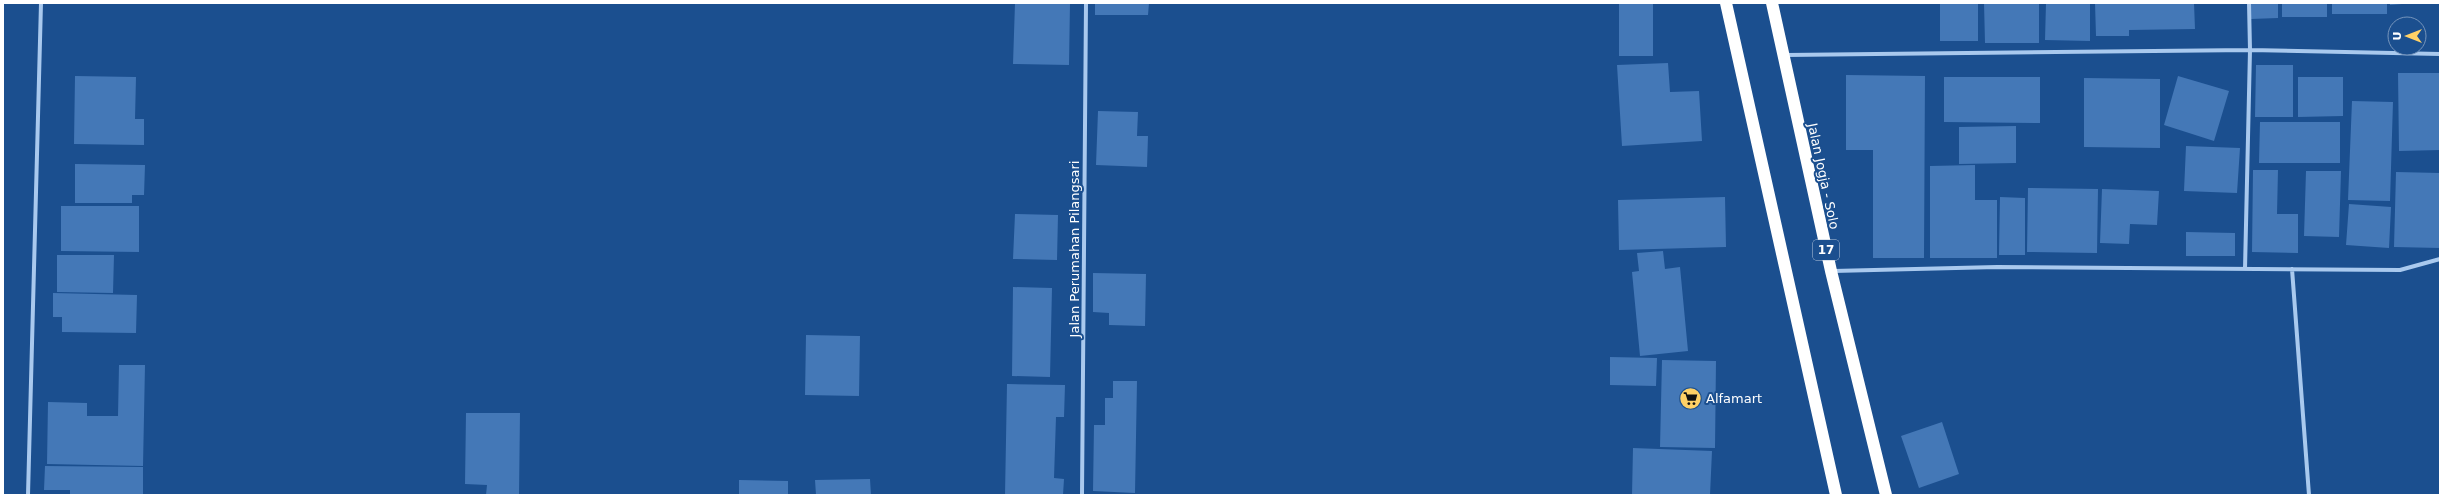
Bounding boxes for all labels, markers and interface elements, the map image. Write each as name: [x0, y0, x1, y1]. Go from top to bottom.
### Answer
north arrow: [2387, 16, 2427, 56]
text: U: [2391, 32, 2404, 40]
street label: Jalan Jogja - Solo: [1805, 121, 1842, 231]
street label: Jalan Perumahan Pilangsari: [1067, 161, 1082, 338]
road number: 17: [1813, 240, 1839, 260]
supermarket icon: Alfamart: [1677, 385, 1703, 411]
place label: Alfamart: [1706, 391, 1762, 406]

